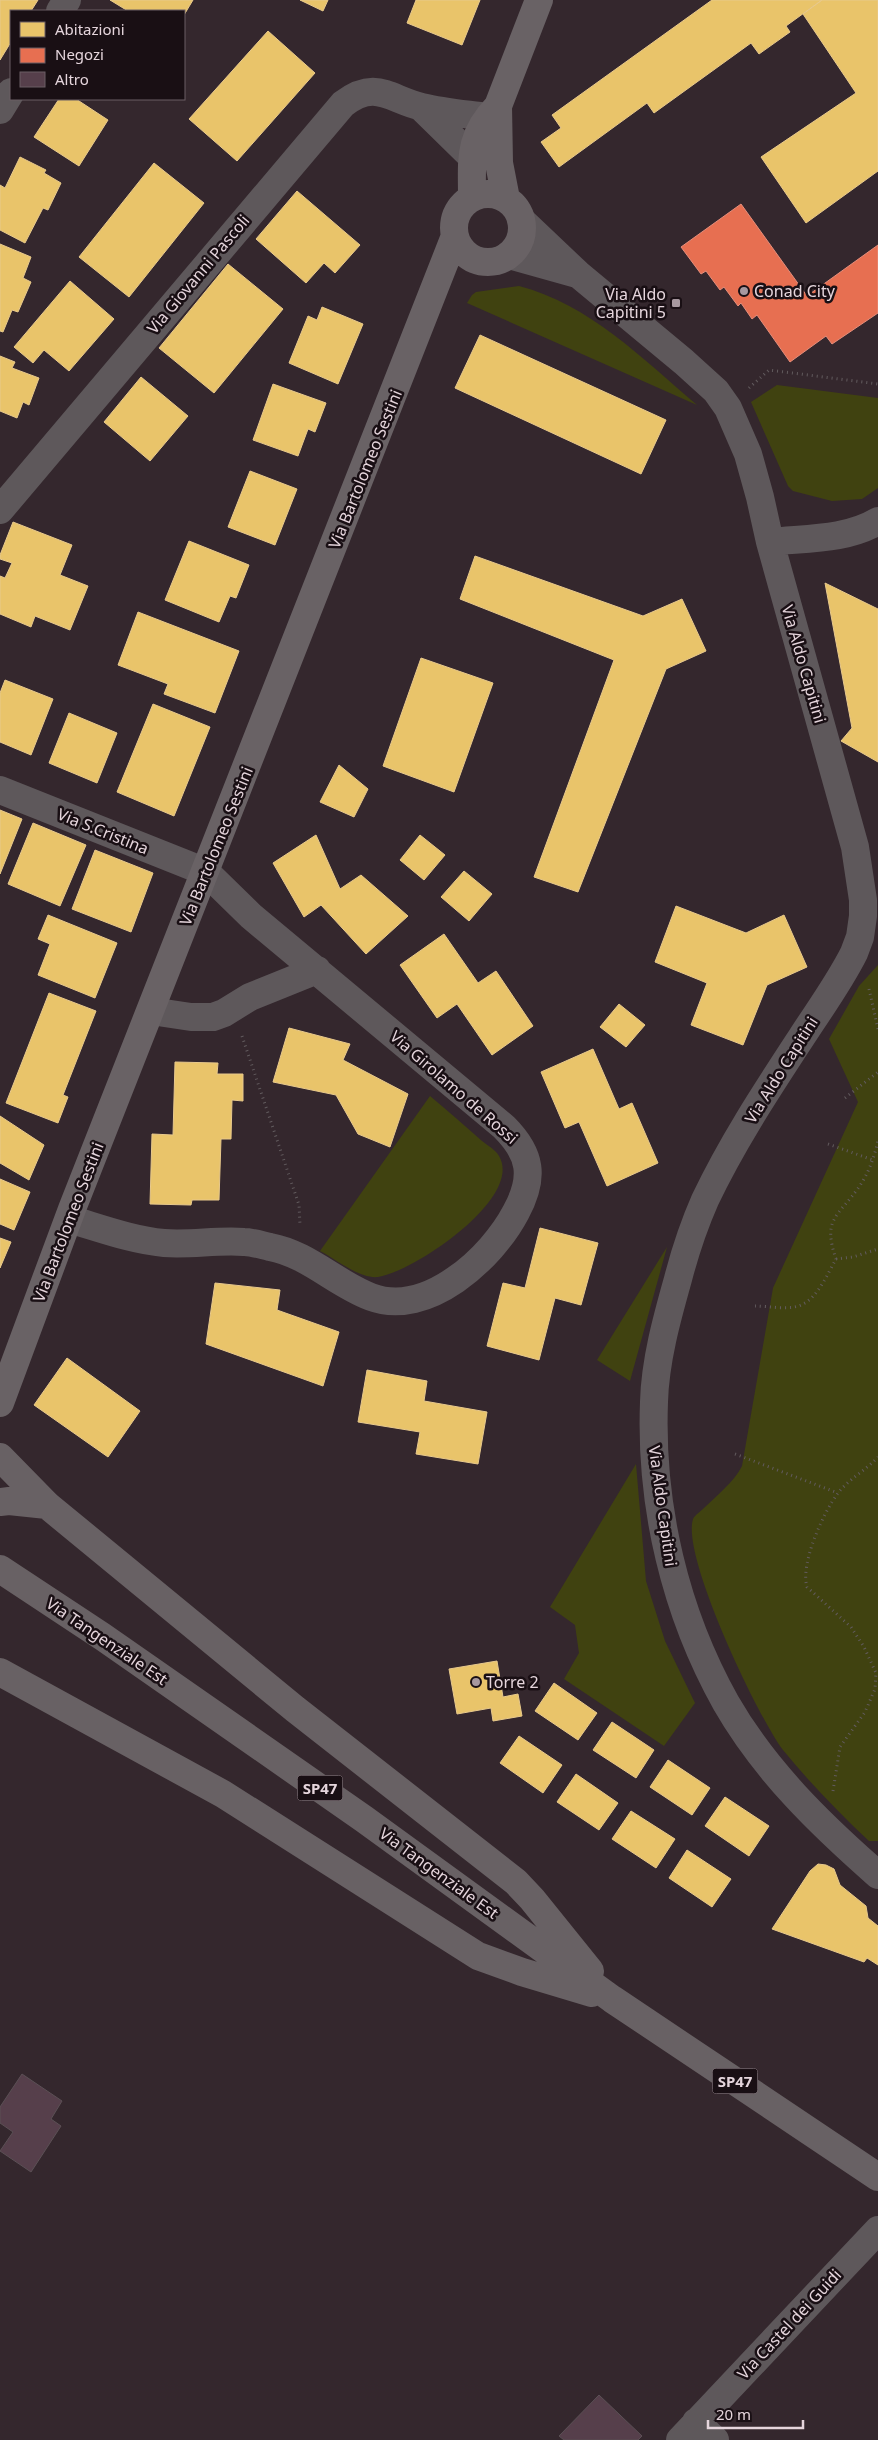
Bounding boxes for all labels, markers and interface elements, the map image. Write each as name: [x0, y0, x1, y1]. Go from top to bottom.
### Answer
legend: [10, 10, 185, 100]
text: Abitazioni: [55, 19, 125, 39]
text: Negozi: [55, 44, 104, 64]
text: Altro: [55, 69, 89, 89]
street label: Via Giovanni Pascoli: [142, 210, 254, 338]
place label: Conad City: [754, 280, 836, 302]
place label: Via Aldo Capitini 5: [596, 283, 666, 323]
marker: Conad City: [738, 285, 750, 297]
marker: Via Aldo Capitini 5: [670, 297, 682, 309]
street label: Via Bartolomeo Sestini: [323, 386, 407, 552]
street label: Via Aldo Capitini: [777, 602, 831, 726]
street label: Via Bartolomeo Sestini: [174, 763, 258, 929]
street label: Via S.Cristina: [54, 803, 152, 859]
street label: Via Aldo Capitini: [739, 1012, 823, 1128]
street label: Via Girolamo de Rossi: [385, 1025, 523, 1149]
street label: Via Bartolomeo Sestini: [27, 1139, 109, 1305]
street label: Via Aldo Capitini: [644, 1444, 682, 1568]
street label: Via Tangenziale Est: [42, 1592, 172, 1690]
place label: Torre 2: [486, 1671, 539, 1693]
marker: Torre 2: [470, 1676, 482, 1688]
road number: SP47: [298, 1776, 342, 1800]
street label: Via Tangenziale Est: [375, 1822, 503, 1924]
road number: SP47: [712, 2068, 758, 2094]
street label: Via Castel dei Guidi: [732, 2264, 846, 2384]
scale bar: [708, 2398, 803, 2430]
text: 20 m: [716, 2404, 751, 2424]

